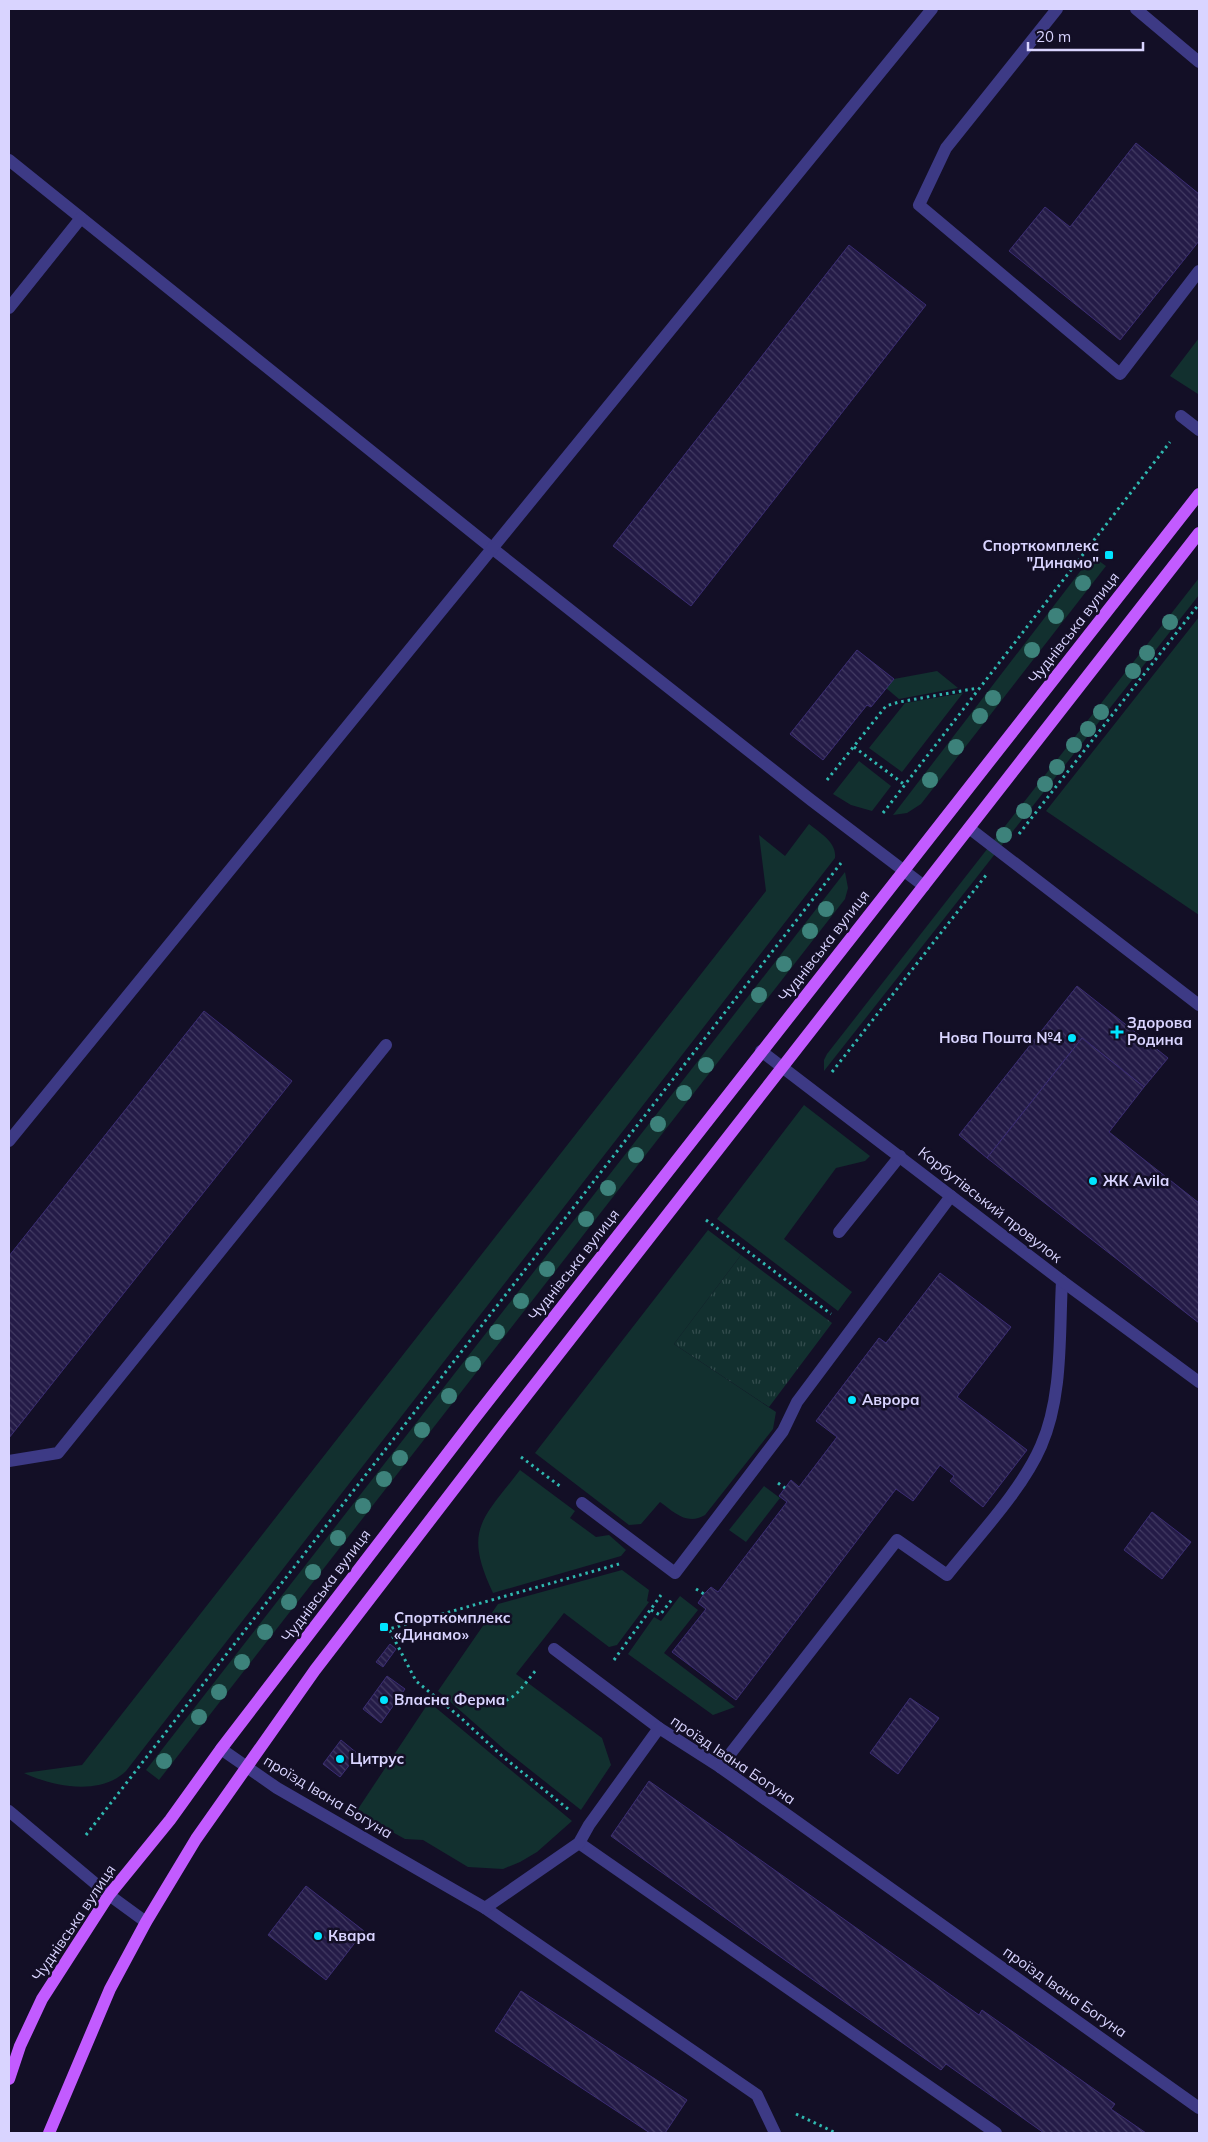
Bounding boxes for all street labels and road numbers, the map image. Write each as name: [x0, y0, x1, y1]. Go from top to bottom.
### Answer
street label: Чуднівська вулиця: [1024, 568, 1123, 687]
street label: Чуднівська вулиця: [774, 886, 873, 1005]
street label: Корбутівський провулок: [915, 1143, 1067, 1267]
street label: Чуднівська вулиця: [524, 1205, 623, 1324]
street label: Чуднівська вулиця: [277, 1525, 374, 1646]
street label: проїзд Івана Богуна: [667, 1711, 799, 1808]
street label: проїзд Івана Богуна: [261, 1751, 396, 1842]
street label: Чуднівська вулиця: [28, 1861, 120, 1985]
street label: проїзд Івана Богуна: [1000, 1942, 1131, 2041]

